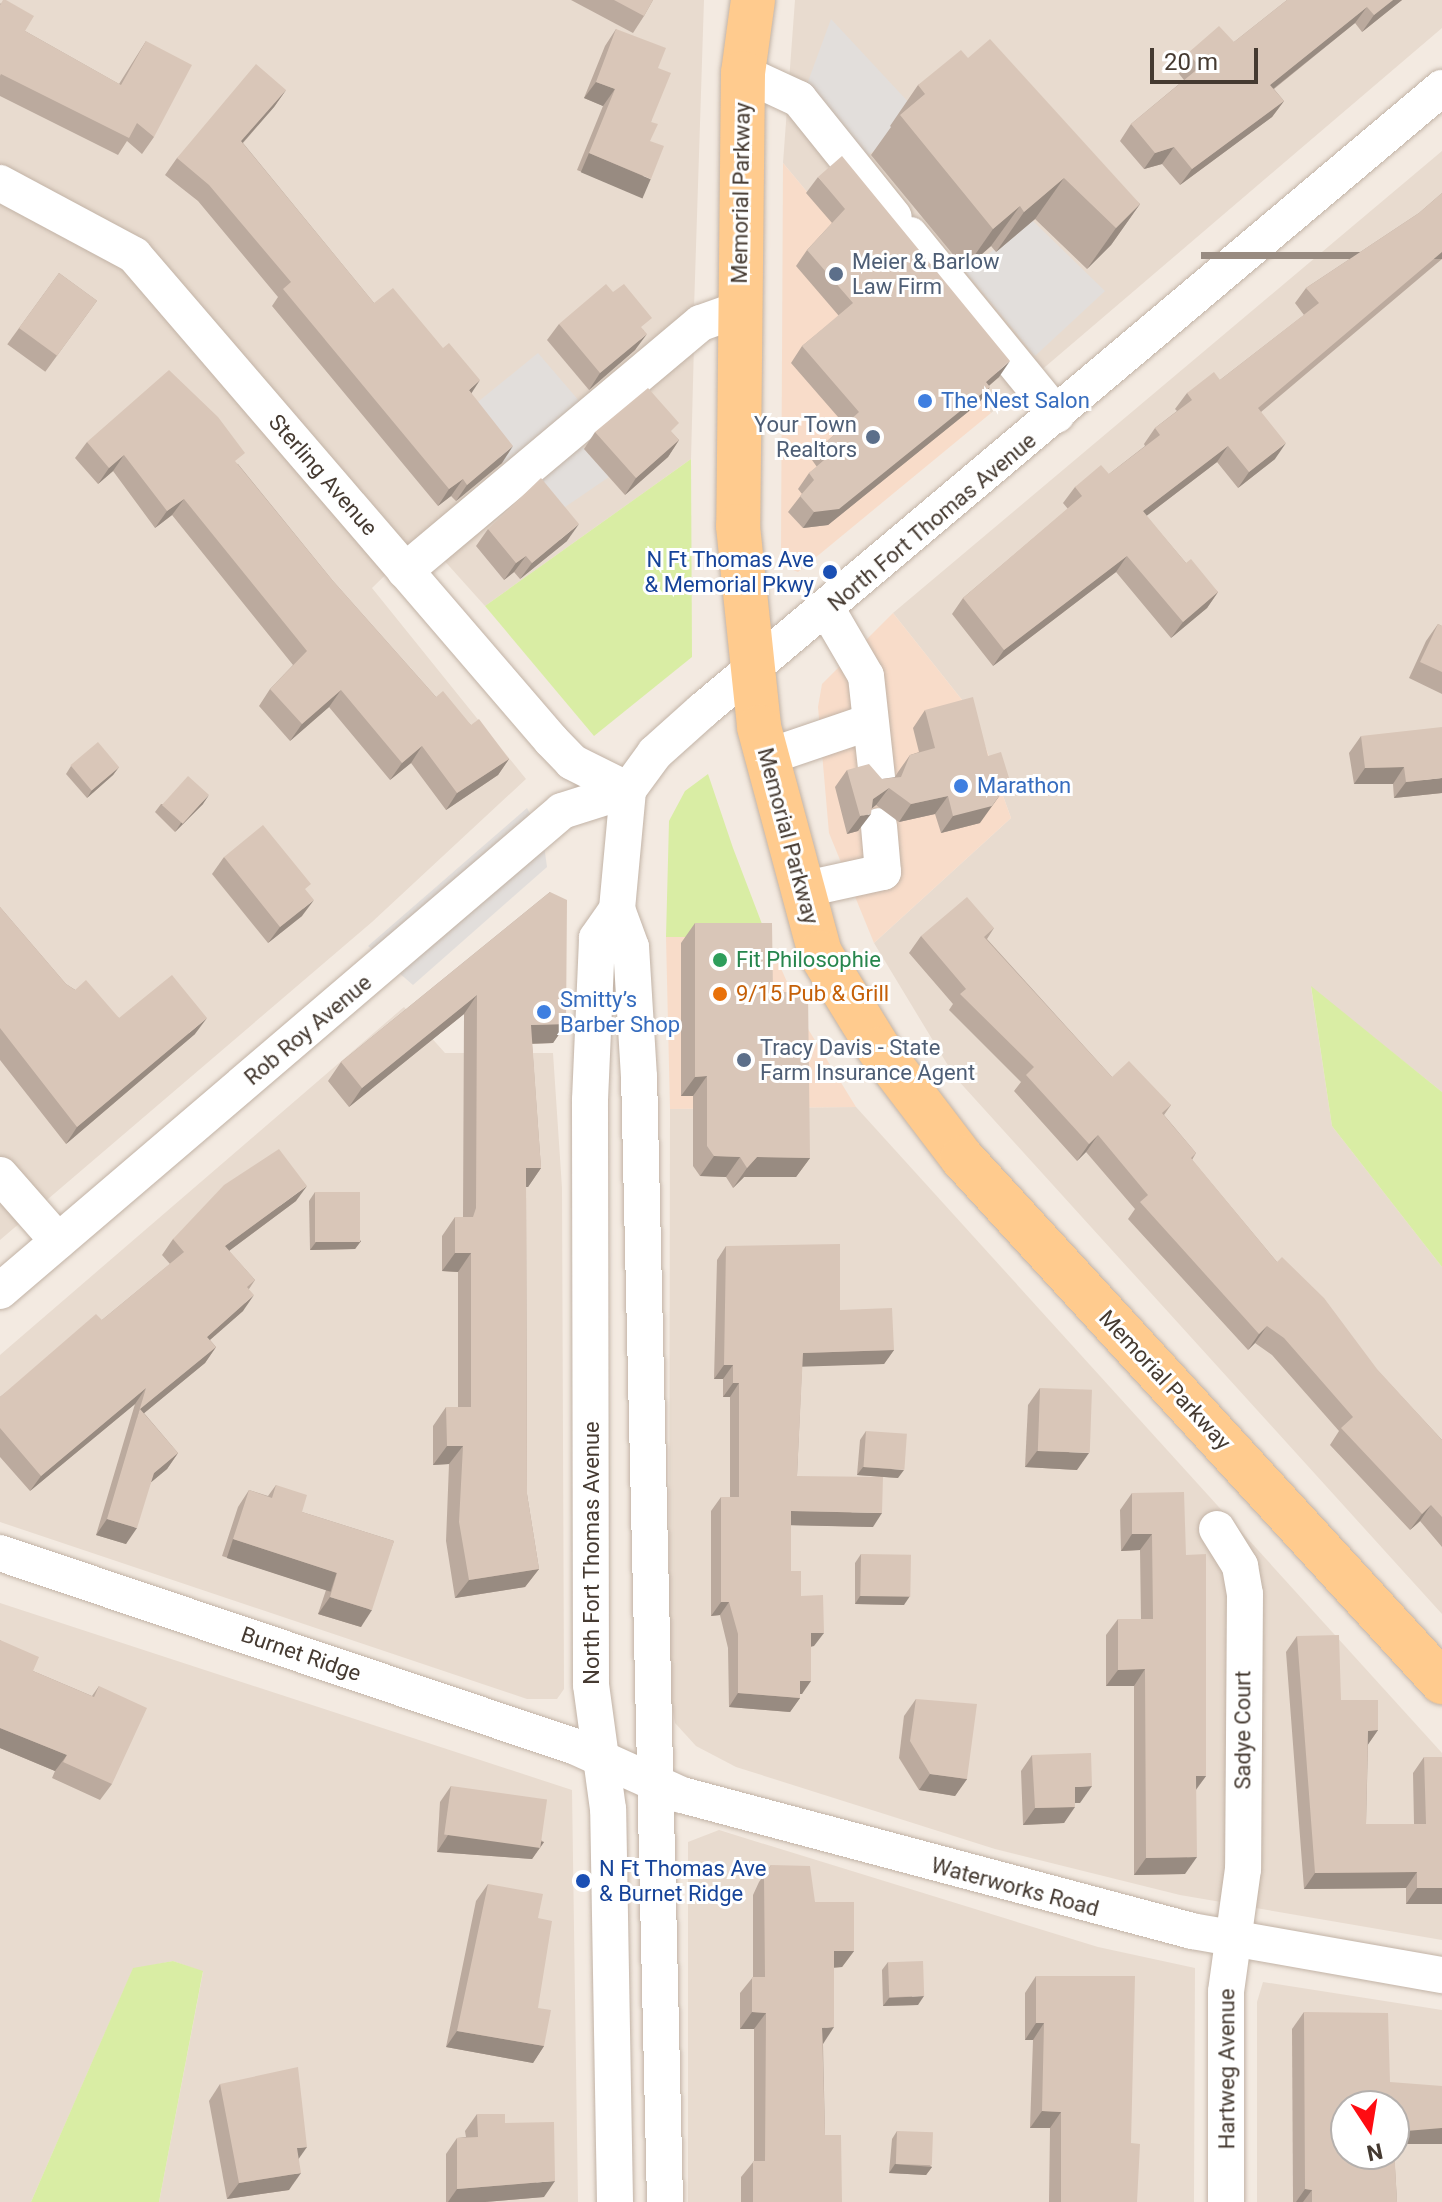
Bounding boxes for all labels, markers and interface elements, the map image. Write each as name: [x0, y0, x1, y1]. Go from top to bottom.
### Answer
scale bar: [1154, 32, 1262, 82]
text: 20 m: [1164, 48, 1218, 76]
street label: Memorial Parkway: [726, 102, 756, 284]
place label: Meier & Barlow Law Firm: [852, 248, 1000, 300]
marker: Meier & Barlow Law Firm: [827, 265, 845, 283]
place label: The Nest Salon: [941, 388, 1090, 414]
marker: The Nest Salon: [916, 392, 934, 410]
street label: Sterling Avenue: [263, 409, 383, 541]
place label: Your Town Realtors: [754, 411, 857, 462]
street label: North Fort Thomas Avenue: [822, 427, 1042, 617]
marker: Your Town Realtors: [864, 428, 882, 446]
place label: N Ft Thomas Ave & Memorial Pkwy: [645, 546, 814, 598]
marker: N Ft Thomas Ave & Memorial Pkwy: [821, 563, 839, 581]
street label: Memorial Parkway: [752, 745, 824, 927]
place label: Marathon: [977, 773, 1071, 799]
marker: Marathon: [952, 777, 970, 795]
place label: Fit Philosophie: [736, 947, 881, 973]
marker: Fit Philosophie: [711, 951, 729, 969]
street label: Rob Roy Avenue: [239, 969, 377, 1091]
place label: 9/15 Pub & Grill: [736, 981, 889, 1007]
marker: 9/15 Pub & Grill: [711, 985, 729, 1003]
place label: Smitty’s Barber Shop: [560, 986, 680, 1038]
marker: Smitty’s Barber Shop: [535, 1003, 553, 1021]
place label: Tracy Davis - State Farm Insurance Agent: [760, 1034, 975, 1086]
marker: Tracy Davis - State Farm Insurance Agent: [735, 1051, 753, 1069]
street label: Memorial Parkway: [1093, 1305, 1237, 1455]
street label: North Fort Thomas Avenue: [579, 1421, 605, 1685]
street label: Burnet Ridge: [238, 1621, 364, 1687]
street label: Sadye Court: [1230, 1670, 1256, 1790]
street label: Waterworks Road: [928, 1852, 1102, 1922]
place label: N Ft Thomas Ave & Burnet Ridge: [599, 1855, 767, 1906]
marker: N Ft Thomas Ave & Burnet Ridge: [574, 1872, 592, 1890]
street label: Hartweg Avenue: [1214, 1989, 1240, 2149]
north arrow: [1330, 2090, 1410, 2170]
text: N: [1364, 2138, 1385, 2166]

